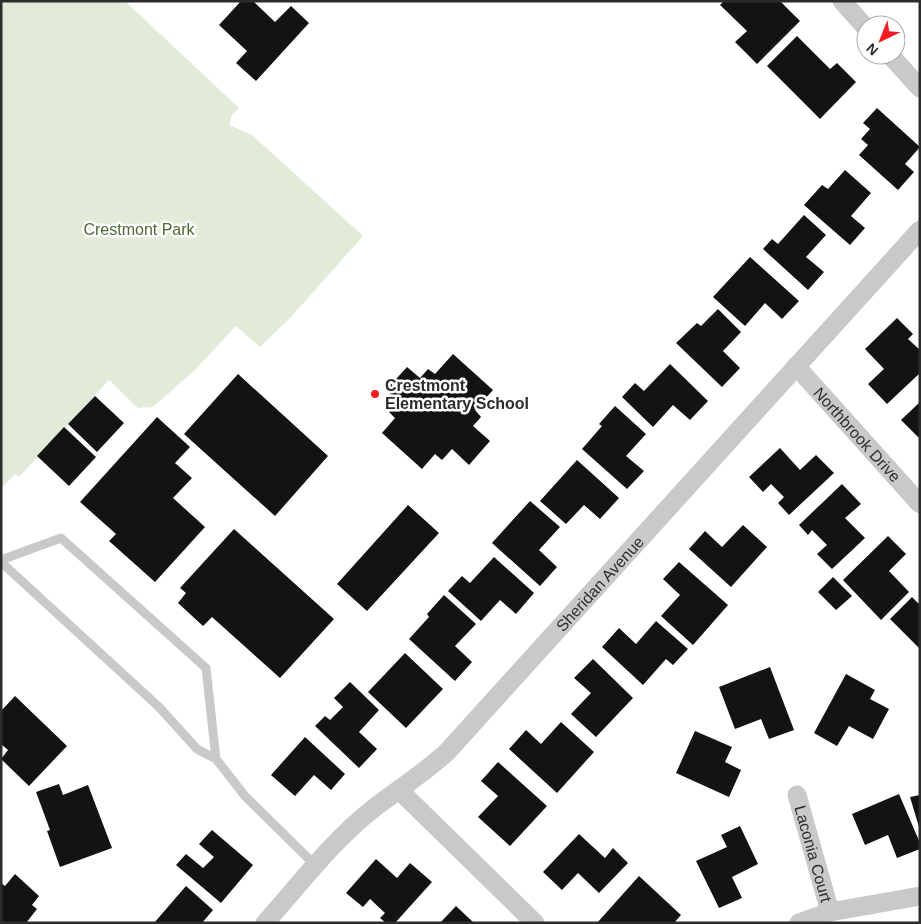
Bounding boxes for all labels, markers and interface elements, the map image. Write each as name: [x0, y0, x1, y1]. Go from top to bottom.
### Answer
north arrow: [856, 15, 906, 65]
text: N: [863, 40, 881, 59]
park label: Crestmont Park: [83, 221, 196, 238]
place label: Crestmont Elementary School: [385, 377, 529, 412]
street label: Northbrook Drive: [811, 384, 904, 485]
marker: Crestmont Elementary School: [369, 388, 381, 400]
street label: Sheridan Avenue: [552, 533, 647, 634]
street label: Laconia Court: [792, 803, 835, 905]

